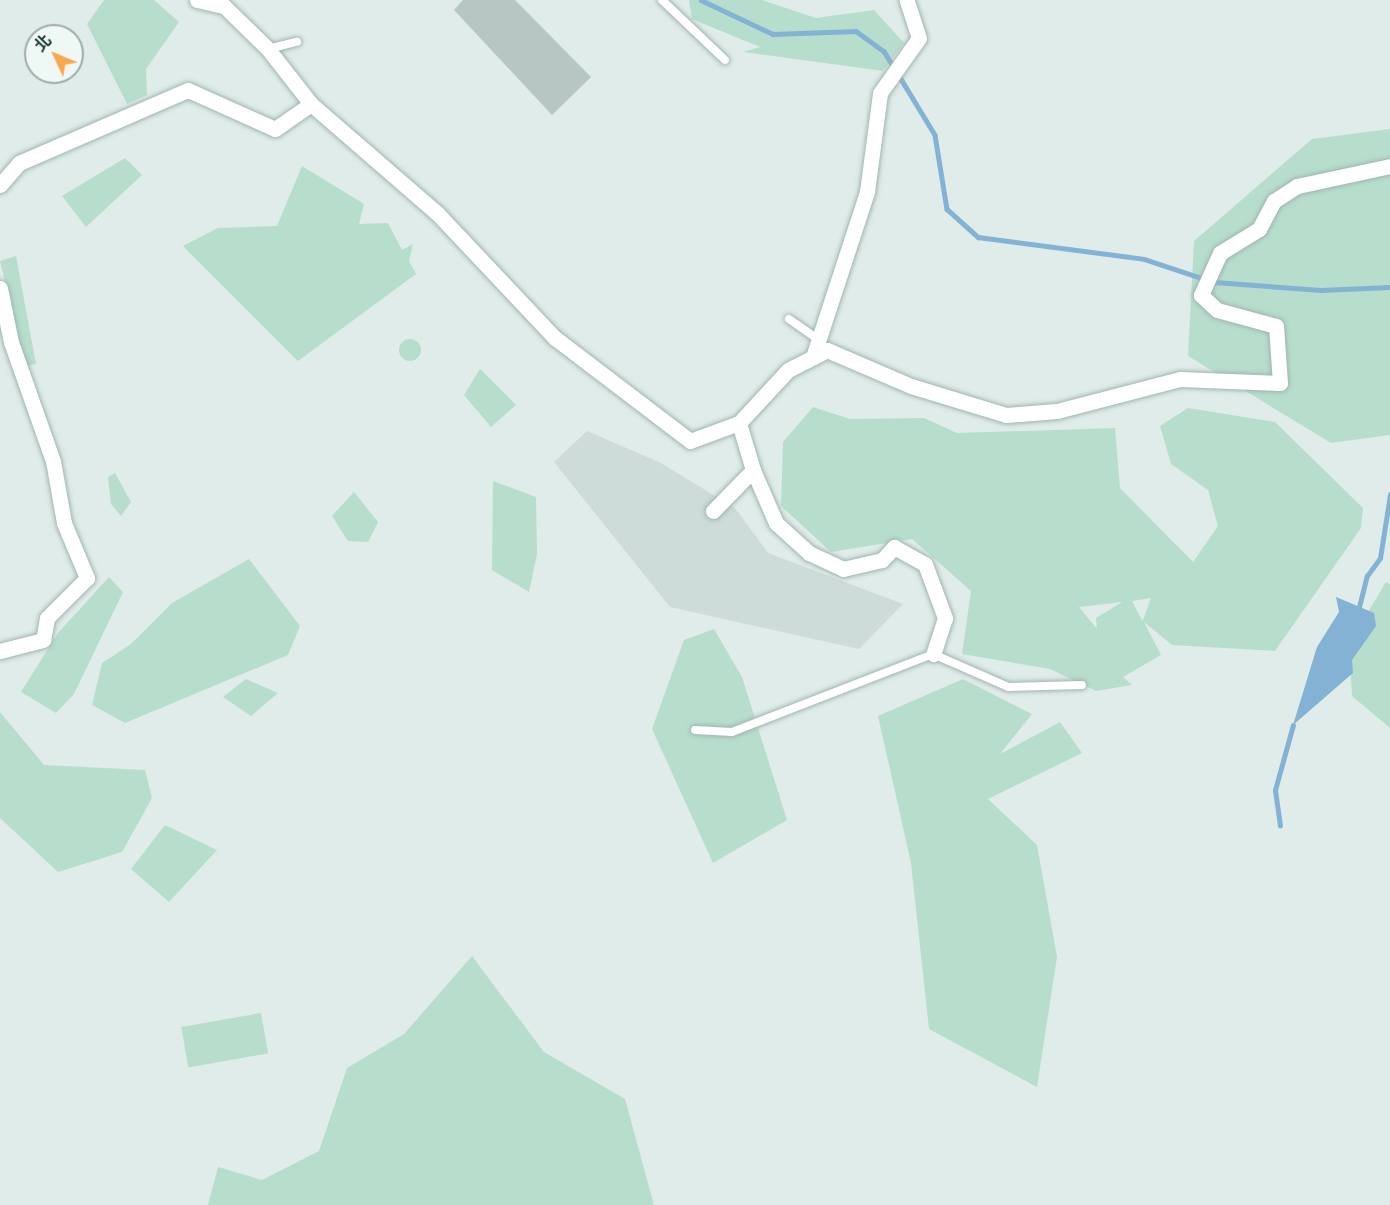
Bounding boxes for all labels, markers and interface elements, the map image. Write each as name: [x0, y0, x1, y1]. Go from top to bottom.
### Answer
north arrow: [24, 24, 84, 84]
text: 北: [30, 30, 55, 56]

